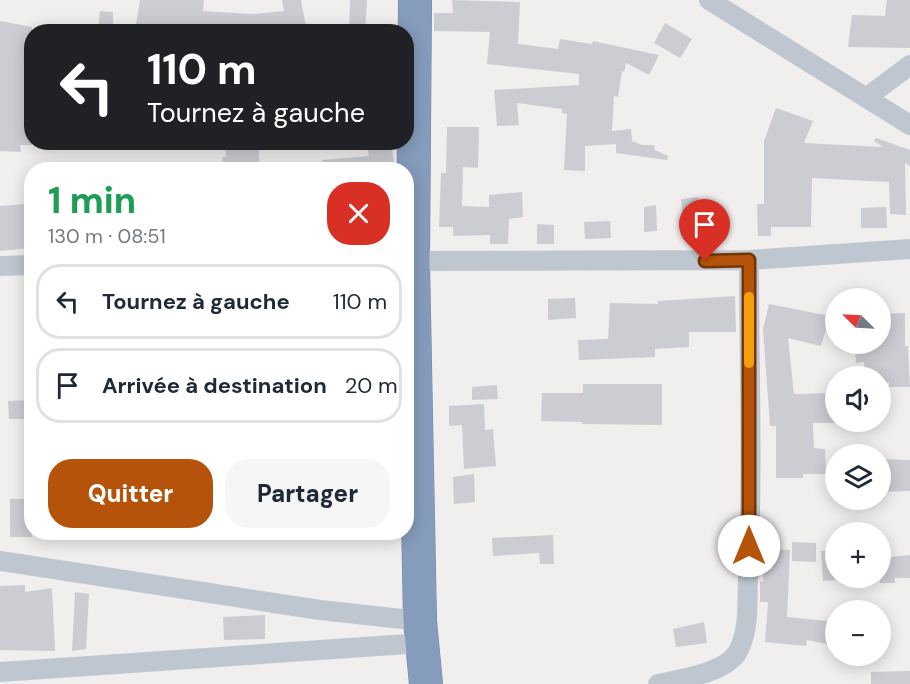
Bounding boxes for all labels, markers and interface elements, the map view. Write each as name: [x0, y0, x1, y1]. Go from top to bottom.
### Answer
text: 110 m: [147, 42, 257, 97]
icon: left: [48, 48, 126, 126]
text: Tournez à gauche: [147, 95, 365, 130]
text: 1 min: [48, 177, 136, 224]
button: close: [327, 182, 390, 245]
pin: [679, 199, 730, 261]
icon: arrive: [688, 208, 721, 241]
text: 130 m · 08:51: [48, 223, 166, 249]
icon: left: [51, 285, 84, 318]
text: Tournez à gauche: [102, 287, 290, 316]
text: 110 m: [333, 287, 387, 316]
north arrow: [825, 288, 891, 354]
map controls: [825, 288, 891, 666]
button: sound: [825, 366, 891, 432]
icon: arrive: [51, 369, 84, 402]
text: Arrivée à destination: [102, 371, 327, 400]
text: 20 m: [345, 371, 398, 400]
button: layers: [825, 444, 891, 510]
button: Quitter: [48, 459, 213, 528]
button: Partager: [225, 459, 390, 528]
position arrow: [717, 514, 781, 578]
button: +: [825, 522, 891, 588]
button: −: [825, 600, 891, 666]

